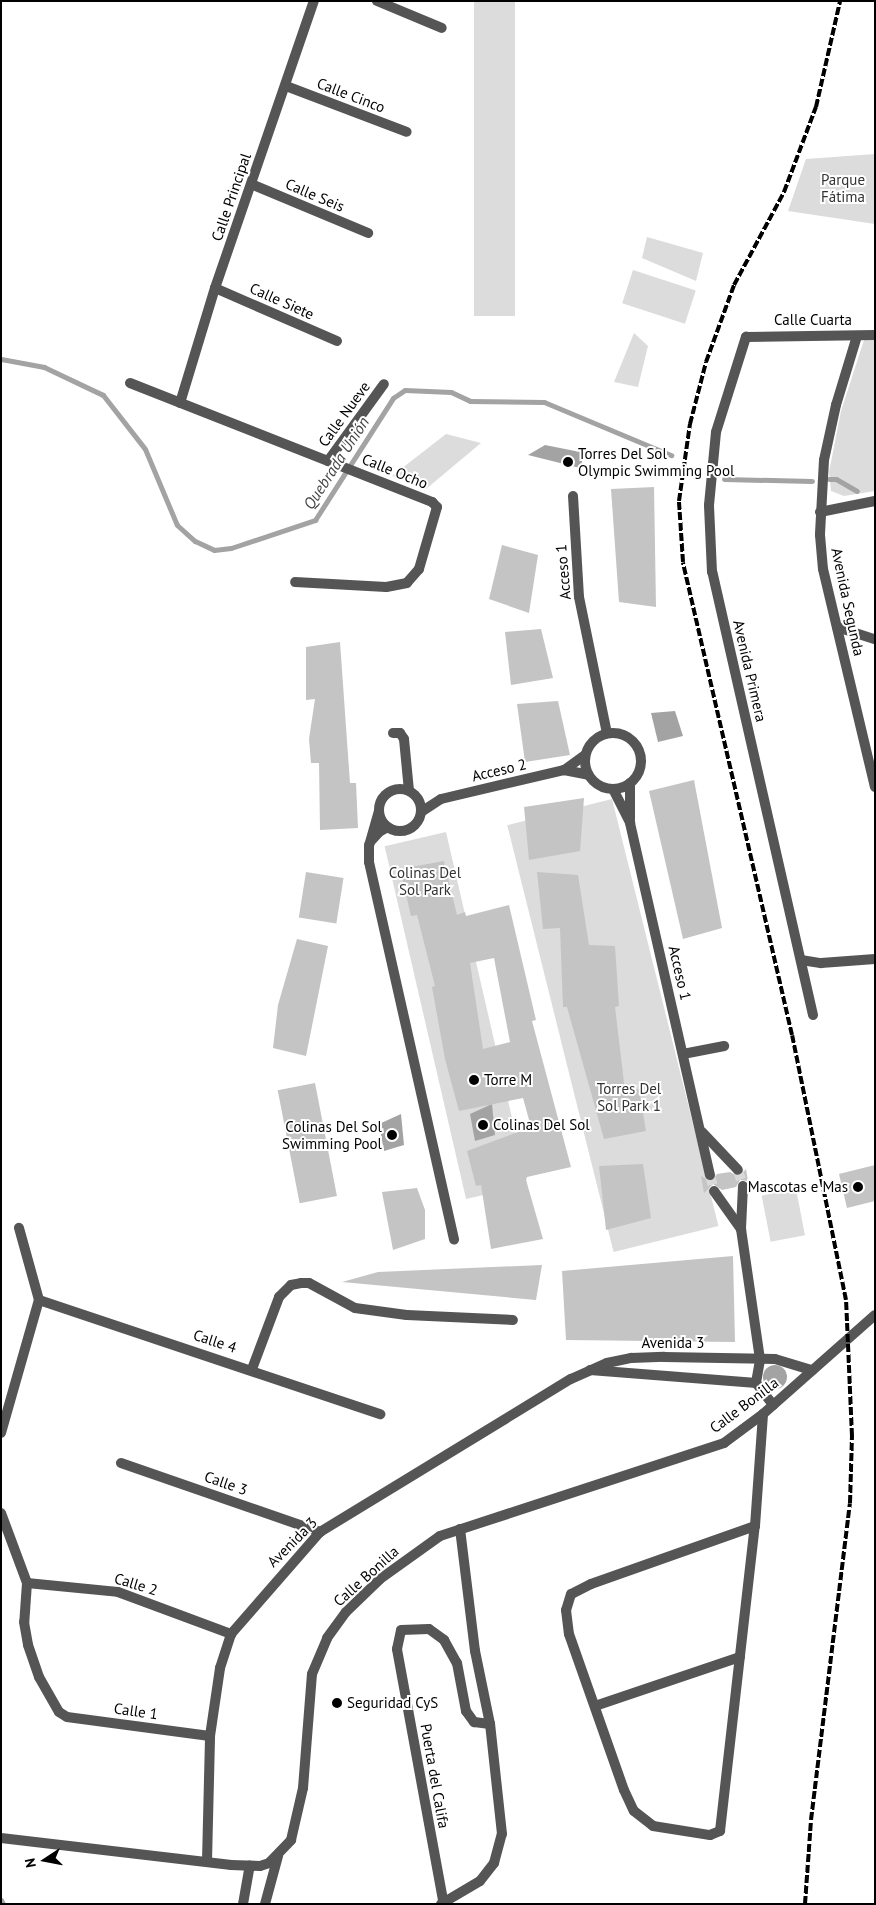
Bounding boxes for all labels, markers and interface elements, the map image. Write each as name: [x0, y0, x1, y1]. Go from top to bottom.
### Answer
street label: Calle Cinco: [314, 74, 388, 116]
street label: Calle Principal: [208, 151, 254, 243]
park label: Parque Fátima: [821, 170, 865, 205]
street label: Calle Seis: [283, 175, 347, 215]
street label: Calle Siete: [247, 279, 317, 323]
street label: Calle Cuarta: [774, 311, 852, 329]
street label: Calle Nueve: [314, 378, 374, 450]
water label: Quebrada Unión: [299, 413, 373, 513]
place label: Torres Del Sol Olympic Swimming Pool: [578, 444, 735, 479]
street label: Calle Ocho: [359, 450, 431, 492]
marker: Torres Del Sol Olympic Swimming Pool: [562, 456, 574, 468]
street label: Acceso 1: [552, 544, 574, 600]
street label: Avenida Segunda: [828, 546, 868, 658]
street label: Avenida Primera: [730, 618, 770, 724]
street label: Acceso 2: [470, 755, 528, 785]
park label: Colinas Del Sol Park: [389, 863, 461, 898]
street label: Acceso 1: [665, 944, 695, 1002]
place label: Torre M: [484, 1071, 532, 1089]
marker: Torre M: [468, 1074, 480, 1086]
park label: Torres Del Sol Park 1: [597, 1079, 661, 1114]
place label: Colinas Del Sol: [493, 1116, 590, 1134]
place label: Colinas Del Sol Swimming Pool: [282, 1117, 382, 1152]
marker: Colinas Del Sol: [477, 1119, 489, 1131]
marker: Colinas Del Sol Swimming Pool: [386, 1129, 398, 1141]
place label: Mascotas e Mas: [748, 1178, 848, 1196]
marker: Mascotas e Mas: [852, 1181, 864, 1193]
street label: Calle 4: [191, 1326, 239, 1356]
street label: Avenida 3: [642, 1334, 704, 1352]
street label: Calle Bonilla: [706, 1373, 782, 1437]
street label: Calle 3: [202, 1467, 250, 1499]
street label: Avenida 3: [263, 1513, 321, 1571]
street label: Calle Bonilla: [330, 1542, 402, 1610]
street label: Calle 2: [112, 1569, 160, 1599]
place label: Seguridad CyS: [347, 1694, 438, 1712]
marker: Seguridad CyS: [331, 1697, 343, 1709]
street label: Calle 1: [113, 1699, 159, 1723]
street label: Puerta del Califa: [417, 1722, 453, 1830]
north arrow: [20, 1835, 70, 1885]
text: N: [21, 1857, 40, 1869]

